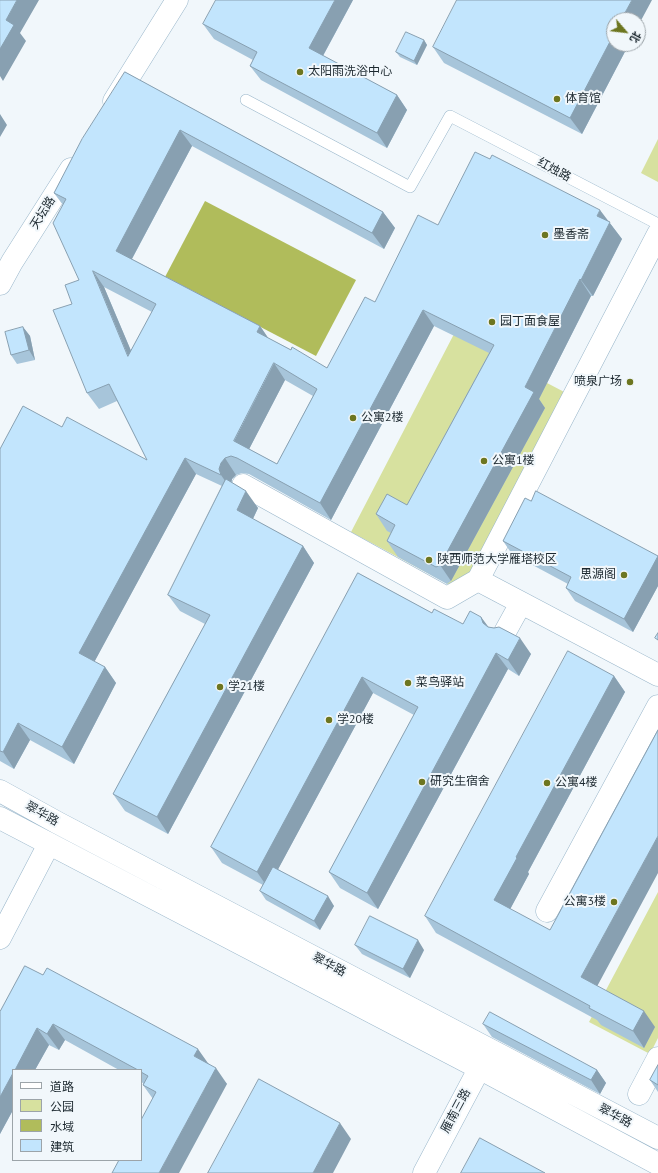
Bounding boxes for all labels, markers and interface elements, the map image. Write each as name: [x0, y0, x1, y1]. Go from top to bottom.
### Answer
north arrow: [606, 12, 646, 52]
text: 北: [627, 29, 644, 45]
place label: 太阳雨洗浴中心: [308, 65, 392, 79]
marker: 太阳雨洗浴中心: [295, 67, 305, 77]
place label: 体育馆: [565, 92, 601, 106]
marker: 体育馆: [552, 94, 562, 104]
street label: 红烛路: [535, 155, 573, 185]
street label: 天坛路: [27, 194, 59, 232]
place label: 墨香斋: [553, 228, 589, 242]
marker: 墨香斋: [540, 230, 550, 240]
place label: 园丁面食屋: [500, 315, 560, 329]
marker: 园丁面食屋: [487, 317, 497, 327]
place label: 喷泉广场: [574, 375, 622, 389]
marker: 喷泉广场: [625, 377, 635, 387]
place label: 公寓2楼: [361, 411, 404, 425]
marker: 公寓2楼: [348, 413, 358, 423]
place label: 公寓1楼: [492, 454, 535, 468]
marker: 公寓1楼: [479, 456, 489, 466]
place label: 陕西师范大学雁塔校区: [437, 553, 557, 567]
marker: 陕西师范大学雁塔校区: [424, 555, 434, 565]
place label: 思源阁: [580, 568, 616, 582]
marker: 思源阁: [619, 570, 629, 580]
place label: 菜鸟驿站: [416, 676, 464, 690]
marker: 菜鸟驿站: [403, 678, 413, 688]
place label: 学21楼: [228, 680, 265, 694]
marker: 学21楼: [215, 682, 225, 692]
place label: 学20楼: [337, 713, 374, 727]
marker: 学20楼: [324, 715, 334, 725]
place label: 研究生宿舍: [430, 775, 490, 789]
place label: 公寓4楼: [555, 776, 598, 790]
marker: 研究生宿舍: [417, 777, 427, 787]
marker: 公寓4楼: [542, 778, 552, 788]
street label: 翠华路: [23, 799, 61, 829]
place label: 公寓3楼: [563, 895, 606, 909]
marker: 公寓3楼: [609, 897, 619, 907]
street label: 翠华路: [310, 950, 348, 980]
legend: [12, 1069, 142, 1161]
text: 道路: [50, 1079, 74, 1094]
street label: 雁南三路: [438, 1086, 474, 1136]
text: 公园: [50, 1099, 74, 1114]
street label: 翠华路: [596, 1101, 634, 1131]
text: 水域: [50, 1119, 74, 1134]
text: 建筑: [50, 1139, 74, 1154]

